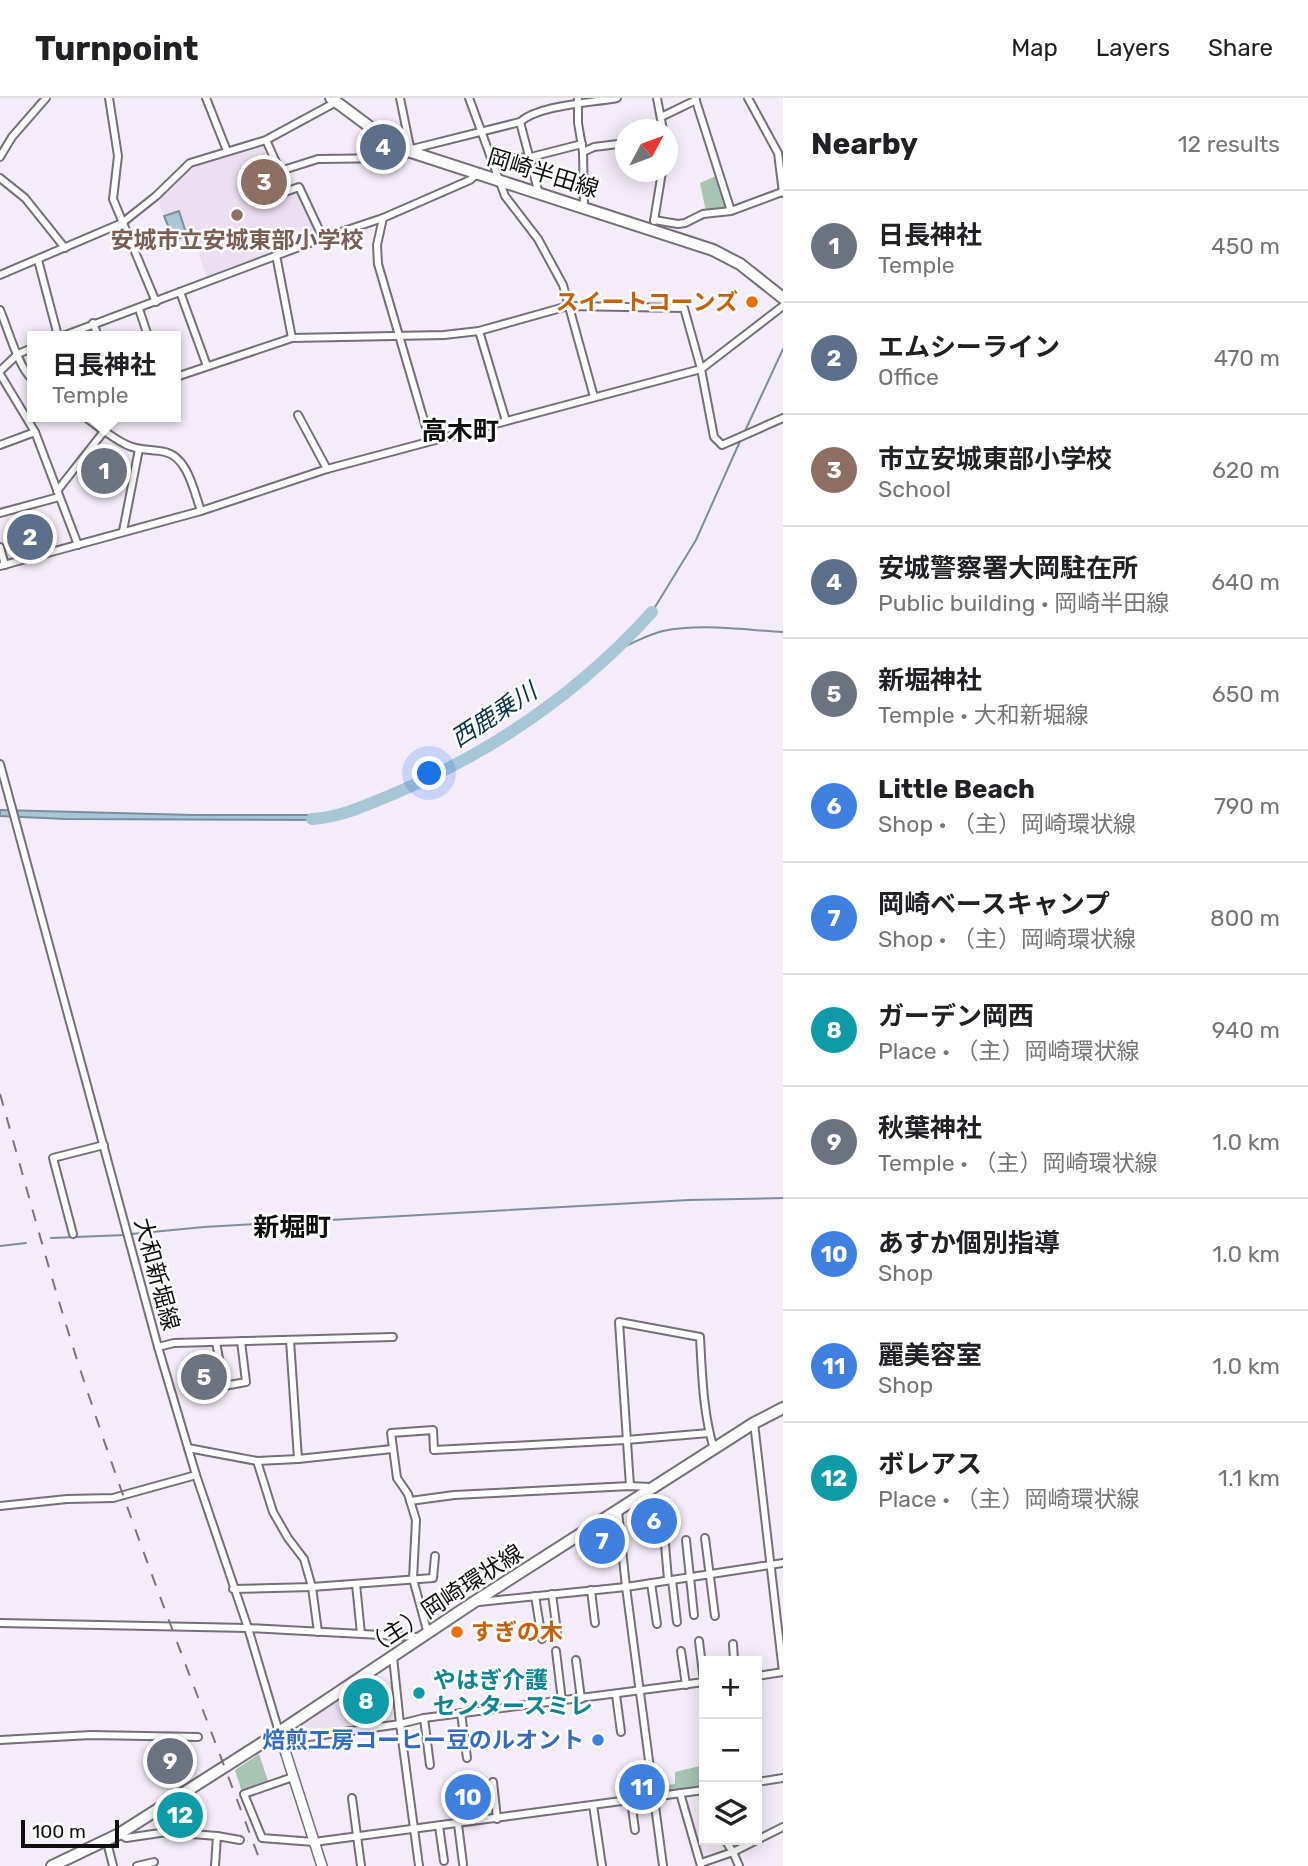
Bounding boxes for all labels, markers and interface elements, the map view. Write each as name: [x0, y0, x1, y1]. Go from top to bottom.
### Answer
text: Turnpoint: [35, 29, 198, 68]
text: Map: [1011, 34, 1058, 62]
text: Layers: [1096, 34, 1170, 62]
text: Share: [1208, 34, 1273, 62]
north arrow: [615, 119, 678, 182]
pin: 4: [360, 121, 406, 173]
text: Nearby: [811, 126, 918, 162]
text: 12 results: [1178, 130, 1280, 158]
street label: 岡崎半田線: [484, 143, 602, 203]
pin: 3: [241, 156, 287, 208]
marker: 安城市立安城東部小学校: [229, 207, 245, 223]
text: 日長神社: [878, 220, 982, 251]
place label: 安城市立安城東部小学校: [111, 226, 364, 254]
text: 1: [828, 232, 840, 260]
text: 450 m: [1211, 232, 1280, 260]
text: Temple: [878, 251, 955, 279]
place label: スイートコーンズ: [556, 288, 738, 316]
marker: スイートコーンズ: [744, 294, 760, 310]
popup: [27, 331, 181, 422]
text: エムシーライン: [878, 332, 1060, 363]
text: 2: [827, 344, 841, 372]
text: 470 m: [1214, 344, 1280, 372]
text: 日長神社: [52, 350, 156, 381]
text: Office: [878, 363, 939, 391]
text: Temple: [52, 381, 129, 409]
district label: 高木町: [421, 416, 499, 447]
text: 市立安城東部小学校: [878, 444, 1112, 475]
pin: 1: [81, 445, 127, 497]
text: 3: [826, 456, 842, 484]
text: 620 m: [1212, 456, 1280, 484]
text: School: [878, 475, 951, 503]
pin: 2: [7, 511, 53, 563]
text: 安城警察署大岡駐在所: [878, 553, 1138, 584]
text: 4: [826, 568, 842, 596]
text: 640 m: [1211, 568, 1280, 596]
text: Public building · 岡崎半田線: [878, 589, 1169, 617]
text: 新堀神社: [878, 665, 982, 696]
water label: 西鹿乗川: [446, 675, 544, 753]
text: 5: [827, 680, 841, 708]
text: 650 m: [1212, 680, 1280, 708]
text: Temple · 大和新堀線: [878, 701, 1088, 729]
your location: [412, 756, 446, 790]
text: Little Beach: [878, 774, 1035, 805]
text: 6: [827, 792, 841, 820]
text: 790 m: [1214, 792, 1280, 820]
text: Shop · （主）岡崎環状線: [878, 810, 1136, 838]
text: 岡崎ベースキャンプ: [878, 889, 1110, 920]
text: 7: [827, 904, 841, 932]
text: 800 m: [1210, 904, 1280, 932]
text: Shop · （主）岡崎環状線: [878, 925, 1136, 953]
text: ガーデン岡西: [878, 1001, 1034, 1032]
text: 8: [826, 1016, 842, 1044]
text: 940 m: [1212, 1016, 1280, 1044]
text: Place · （主）岡崎環状線: [878, 1037, 1140, 1065]
text: 秋葉神社: [878, 1113, 982, 1144]
text: 9: [827, 1128, 841, 1156]
text: 1.0 km: [1212, 1128, 1280, 1156]
text: Temple · （主）岡崎環状線: [878, 1149, 1157, 1177]
district label: 新堀町: [253, 1212, 331, 1243]
street label: 大和新堀線: [129, 1215, 185, 1333]
text: あすか個別指導: [878, 1228, 1060, 1259]
text: 10: [820, 1240, 848, 1268]
text: 1.0 km: [1212, 1240, 1280, 1268]
text: Shop: [878, 1259, 933, 1287]
text: 麗美容室: [878, 1340, 982, 1371]
pin: 5: [181, 1351, 227, 1403]
text: 11: [823, 1352, 845, 1380]
text: 1.0 km: [1212, 1352, 1280, 1380]
text: Shop: [878, 1371, 933, 1399]
text: ボレアス: [878, 1449, 982, 1480]
text: 12: [821, 1464, 847, 1492]
text: 1.1 km: [1218, 1464, 1280, 1492]
text: Place · （主）岡崎環状線: [878, 1485, 1140, 1513]
pin: 6: [631, 1495, 677, 1547]
pin: 7: [579, 1515, 625, 1567]
street label: （主）岡崎環状線: [358, 1538, 528, 1662]
place label: すぎの木: [471, 1618, 563, 1646]
marker: すぎの木: [449, 1624, 465, 1640]
map controls: [699, 1656, 762, 1845]
button: +: [699, 1656, 762, 1719]
place label: やはぎ介護 センタースミレ: [433, 1666, 593, 1720]
pin: 8: [343, 1675, 389, 1727]
marker: やはぎ介護 センタースミレ: [411, 1685, 427, 1701]
button: −: [699, 1719, 762, 1782]
place label: 焙煎工房コーヒー豆のルオント: [262, 1726, 584, 1754]
marker: 焙煎工房コーヒー豆のルオント: [590, 1732, 606, 1748]
pin: 9: [147, 1735, 193, 1787]
pin: 11: [619, 1761, 665, 1813]
pin: 10: [445, 1771, 491, 1823]
button: layers: [699, 1782, 762, 1845]
pin: 12: [157, 1789, 203, 1841]
scale bar: [21, 1817, 119, 1849]
text: 100 m: [32, 1820, 86, 1843]

